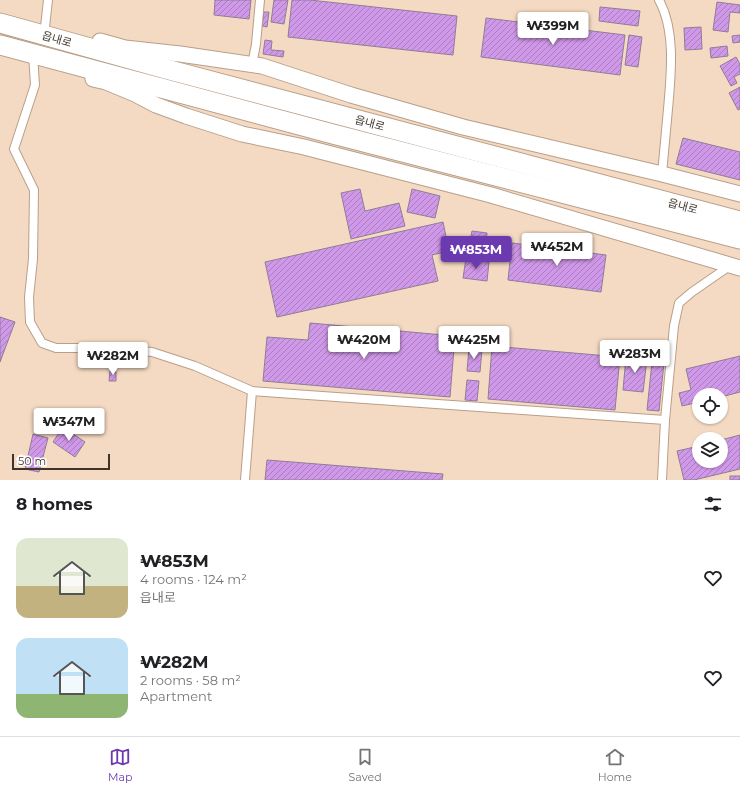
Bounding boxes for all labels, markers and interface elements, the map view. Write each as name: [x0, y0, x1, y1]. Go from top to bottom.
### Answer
pin: ₩399M: [525, 12, 581, 46]
text: ₩399M: [527, 17, 579, 33]
street label: 읍내로: [40, 28, 74, 50]
street label: 읍내로: [354, 112, 386, 134]
street label: 읍내로: [667, 195, 699, 217]
pin: ₩452M: [529, 233, 585, 267]
pin: ₩853M: [448, 236, 504, 270]
text: ₩452M: [531, 238, 583, 254]
text: ₩853M: [450, 241, 502, 257]
pin: ₩420M: [336, 326, 392, 360]
pin: ₩425M: [446, 326, 502, 360]
text: ₩420M: [337, 331, 391, 347]
text: ₩425M: [448, 331, 501, 347]
pin: ₩283M: [607, 340, 663, 374]
pin: ₩282M: [85, 342, 141, 376]
text: ₩283M: [609, 345, 661, 361]
text: ₩282M: [87, 347, 139, 363]
map controls: [692, 388, 728, 468]
button: locate: [692, 388, 728, 424]
pin: ₩347M: [41, 408, 97, 442]
text: ₩347M: [43, 413, 95, 429]
button: layers: [692, 432, 728, 468]
scale bar: [12, 452, 110, 471]
text: 50 m: [18, 454, 46, 468]
icon: filters: [702, 493, 724, 515]
text: 8 homes: [16, 494, 93, 514]
text: ₩853M: [140, 551, 209, 571]
icon: home: [48, 554, 96, 602]
icon: heart: [702, 567, 724, 589]
text: 4 rooms · 124 m²: [140, 571, 247, 587]
text: 읍내로: [140, 589, 176, 605]
text: ₩282M: [140, 652, 209, 672]
icon: home: [48, 654, 96, 702]
icon: heart: [702, 667, 724, 689]
text: 2 rooms · 58 m²: [140, 672, 241, 688]
text: Apartment: [140, 688, 212, 704]
tab: Map: [108, 746, 133, 784]
tab: Saved: [349, 746, 382, 784]
tab: Home: [598, 746, 632, 784]

